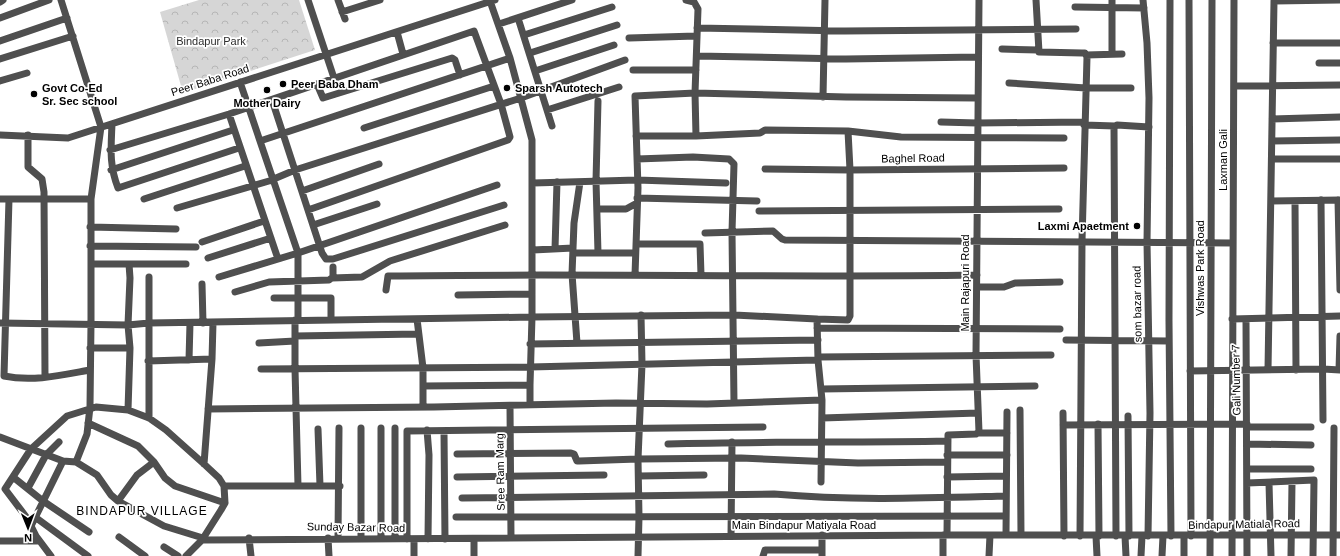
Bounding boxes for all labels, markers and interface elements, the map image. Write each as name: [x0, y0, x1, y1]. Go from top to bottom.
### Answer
park label: Bindapur Park: [176, 35, 246, 47]
street label: Peer Baba Road: [169, 62, 251, 98]
place label: Peer Baba Dham: [291, 78, 379, 90]
marker: Peer Baba Dham: [278, 79, 288, 89]
place label: Govt Co-Ed Sr. Sec school: [42, 82, 117, 107]
place label: Sparsh Autotech: [515, 82, 603, 94]
marker: Sparsh Autotech: [502, 83, 512, 93]
marker: Mother Dairy: [262, 85, 272, 95]
marker: Govt Co-Ed Sr. Sec school: [29, 89, 39, 99]
place label: Mother Dairy: [233, 97, 301, 109]
street label: Laxman Gali: [1217, 129, 1229, 191]
street label: Baghel Road: [881, 151, 945, 165]
place label: Laxmi Apaetment: [1038, 220, 1129, 232]
street label: Vishwas Park Road: [1194, 220, 1206, 316]
marker: Laxmi Apaetment: [1132, 221, 1142, 231]
street label: Main Rajapuri Road: [959, 234, 971, 332]
street label: som bazar road: [1130, 266, 1144, 342]
street label: Gali Number 7: [1229, 344, 1243, 416]
street label: Sree Ram Marg: [493, 433, 507, 511]
district label: BINDAPUR VILLAGE: [76, 504, 208, 518]
north arrow: [8, 508, 48, 548]
street label: Bindapur Matiala Road: [1188, 517, 1300, 531]
street label: Main Bindapur Matiyala Road: [732, 519, 876, 531]
street label: Sunday Bazar Road: [307, 520, 405, 534]
text: N: [24, 532, 32, 544]

